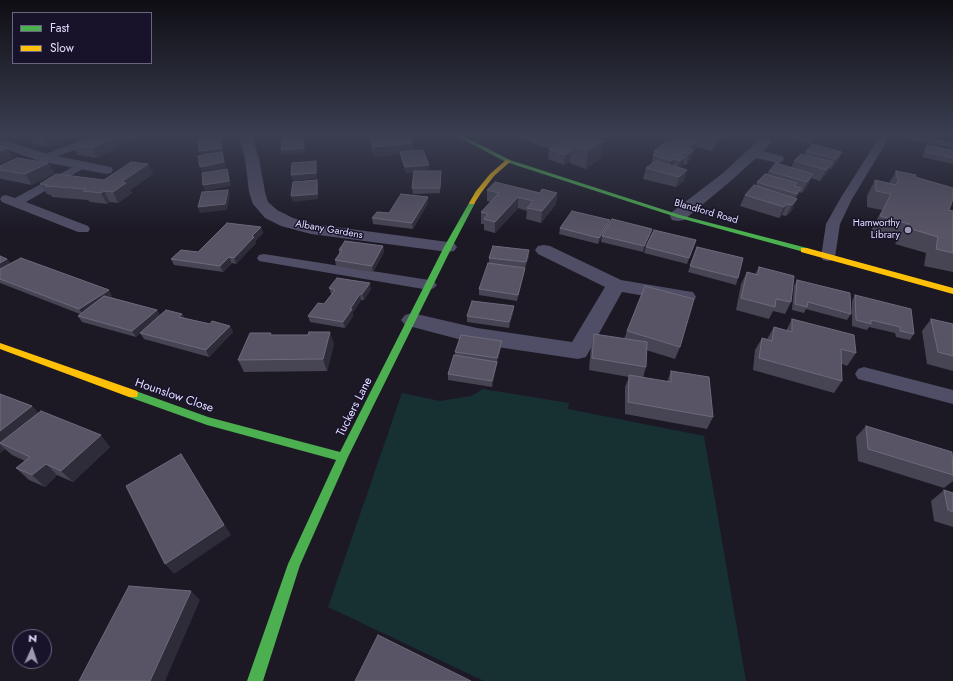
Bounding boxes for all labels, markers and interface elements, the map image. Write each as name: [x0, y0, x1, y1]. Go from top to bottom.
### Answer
legend: [12, 12, 152, 64]
text: Fast: [50, 19, 69, 37]
text: Slow: [50, 39, 74, 57]
street label: Blandford Road: [673, 197, 739, 227]
street label: Albany Gardens: [294, 218, 364, 242]
place label: Hamworthy Library: [853, 218, 900, 242]
marker: Hamworthy Library: [903, 225, 913, 235]
street label: Tuckers Lane: [334, 375, 376, 439]
street label: Hounslow Close: [133, 376, 215, 416]
north arrow: [12, 629, 52, 669]
text: N: [28, 630, 37, 646]

